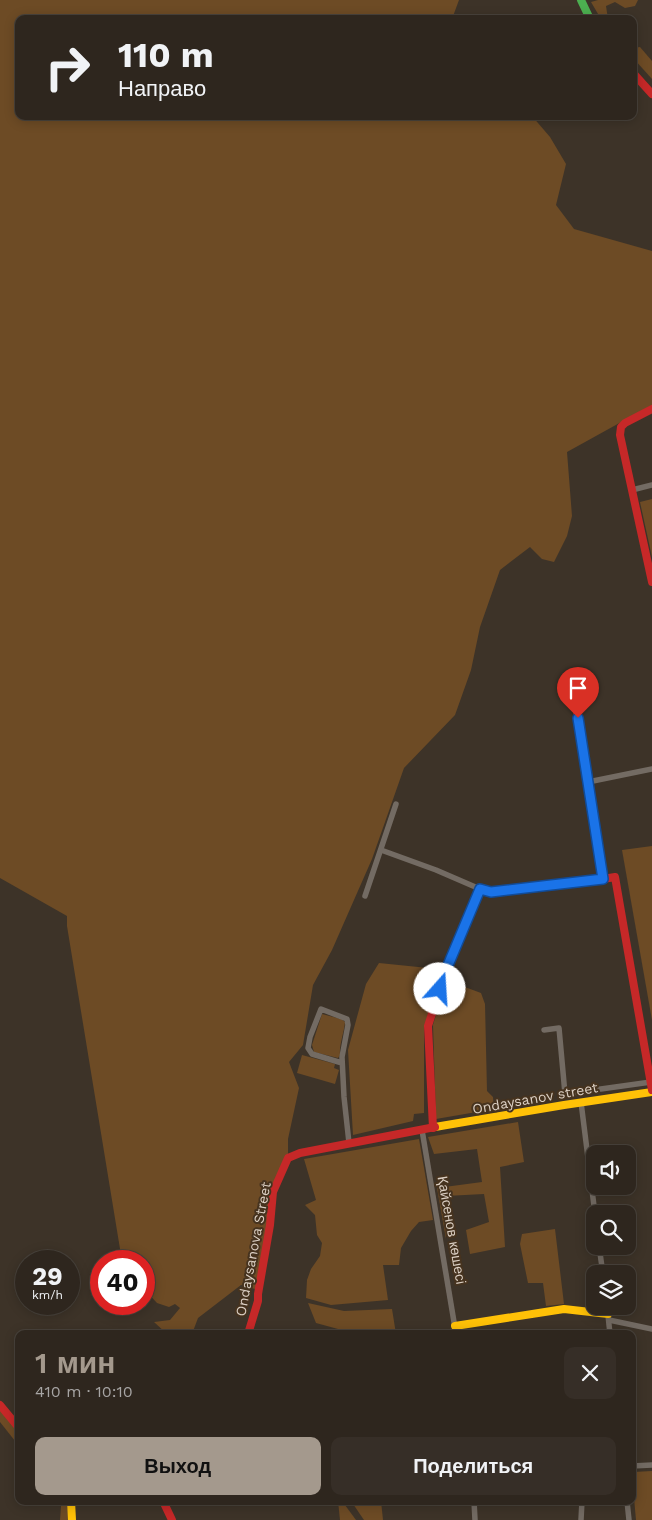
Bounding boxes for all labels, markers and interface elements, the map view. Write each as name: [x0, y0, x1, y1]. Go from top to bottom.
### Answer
text: 110 m: [118, 34, 214, 76]
icon: right: [35, 35, 100, 100]
text: Направо: [118, 76, 206, 101]
pin: [557, 667, 599, 718]
icon: arrive: [564, 674, 592, 702]
position arrow: [413, 962, 465, 1014]
street label: Ondaysanov street: [471, 1079, 599, 1117]
map controls: [586, 1145, 636, 1315]
button: sound: [586, 1145, 636, 1195]
street label: Қайсенов көшесі: [435, 1175, 469, 1285]
street label: Ondaysanova Street: [232, 1180, 274, 1317]
button: search: [586, 1205, 636, 1255]
speed limit sign: 40: [90, 1250, 155, 1315]
text: 29: [32, 1262, 63, 1291]
button: layers: [586, 1265, 636, 1315]
text: km/h: [32, 1288, 63, 1302]
text: 1 мин: [35, 1345, 115, 1380]
button: close: [564, 1347, 616, 1399]
text: 410 m · 10:10: [35, 1382, 133, 1401]
button: Выход: [35, 1437, 321, 1495]
button: Поделиться: [331, 1437, 616, 1495]

